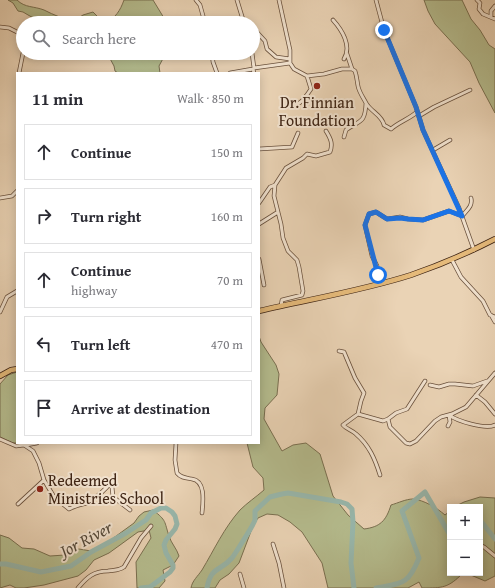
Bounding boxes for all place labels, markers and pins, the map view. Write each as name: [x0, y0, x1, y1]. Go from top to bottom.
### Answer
marker: Dr. Finnian Foundation: [312, 81, 322, 91]
place label: Dr. Finnian Foundation: [279, 90, 355, 132]
place label: Redeemed Ministries School: [48, 468, 165, 510]
marker: Redeemed Ministries School: [35, 484, 45, 494]

